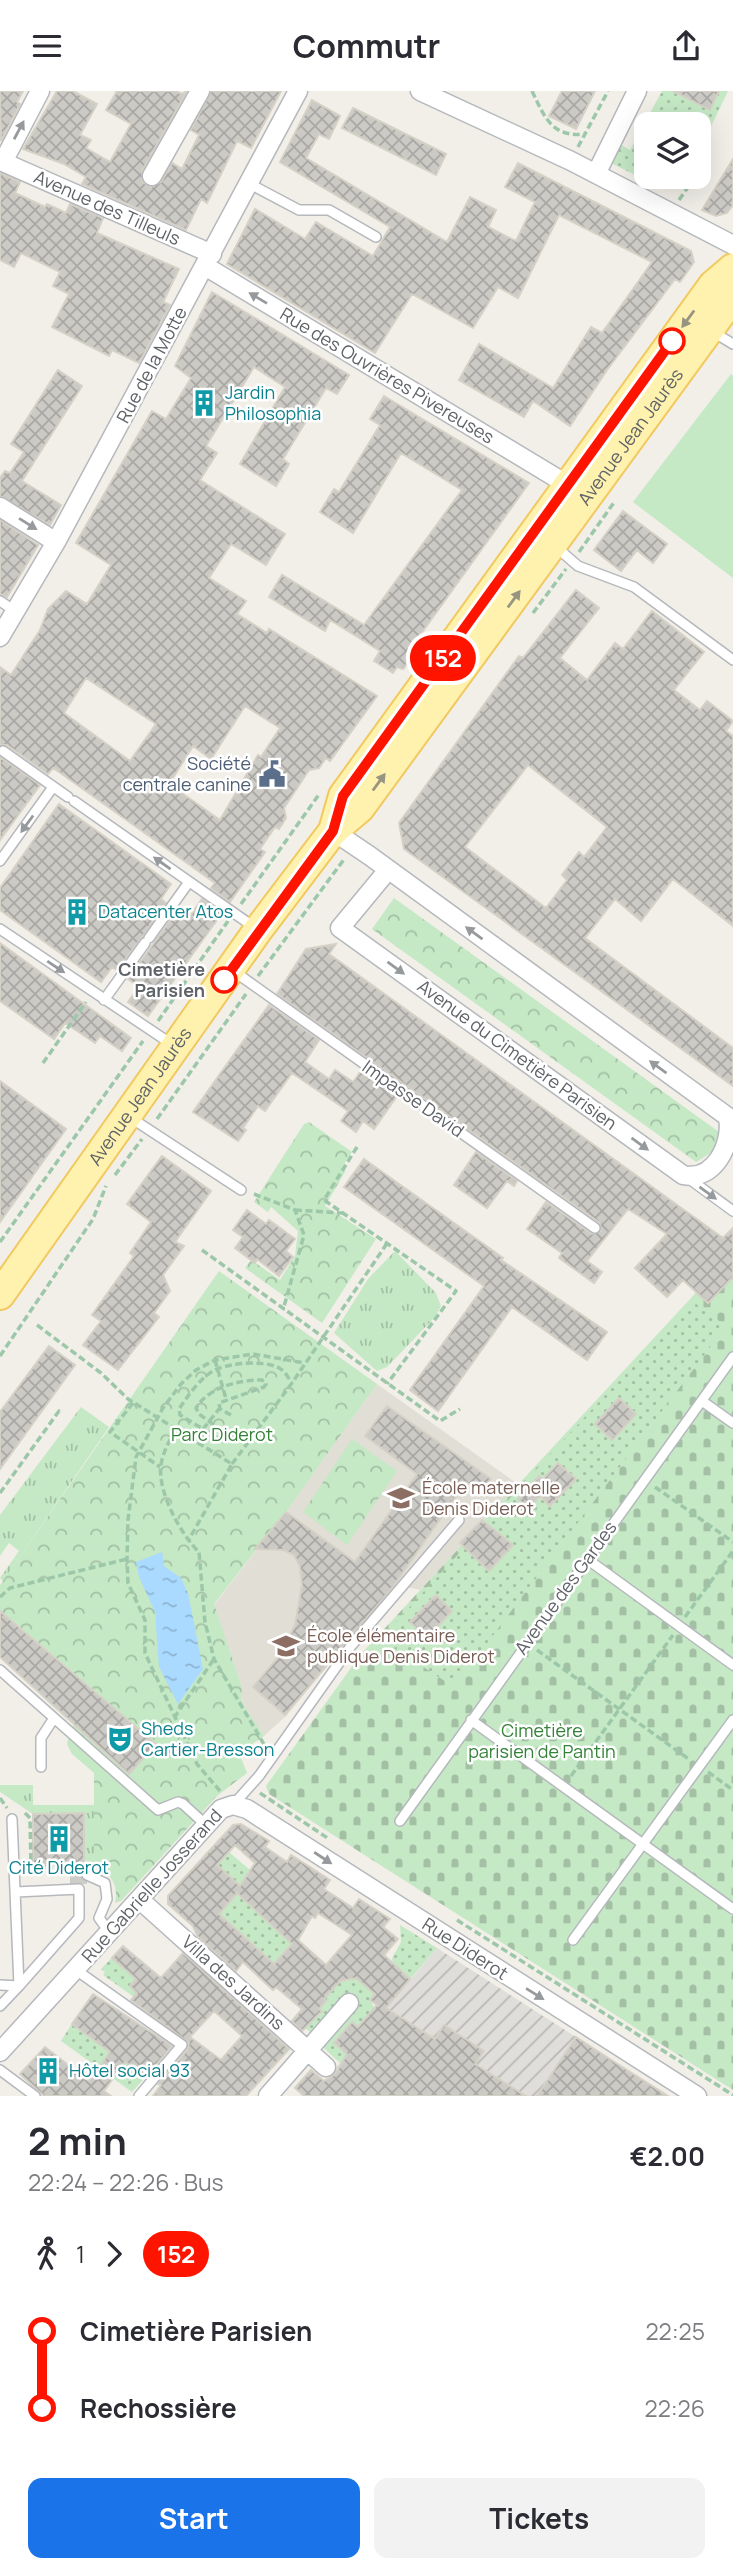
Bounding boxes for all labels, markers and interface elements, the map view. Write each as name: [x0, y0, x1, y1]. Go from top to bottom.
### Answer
text: Commutr: [293, 24, 440, 68]
icon: menu: [28, 27, 66, 65]
icon: share: [667, 27, 705, 65]
map controls: [634, 112, 711, 189]
button: layers: [634, 112, 711, 189]
one-way arrow: [13, 121, 25, 140]
street label: Avenue des Tilleuls: [30, 164, 184, 250]
one-way arrow: [248, 291, 267, 304]
street label: Rue de la Motte: [110, 302, 192, 427]
street label: Rue des Ouvrières Pivereuses: [276, 302, 499, 449]
one-way arrow: [681, 310, 695, 328]
unlabelled marker: [659, 328, 685, 354]
street label: Avenue Jean Jaurès: [572, 363, 688, 510]
place label: Jardin Philosophia: [225, 380, 321, 425]
building icon: Jardin Philosophia: [189, 388, 219, 418]
one-way arrow: [19, 518, 38, 531]
one-way arrow: [507, 589, 521, 608]
line badge: 152: [403, 635, 483, 681]
text: 152: [424, 641, 462, 674]
place label: Société centrale canine: [123, 751, 251, 796]
public building icon: Société centrale canine: [257, 759, 287, 789]
one-way arrow: [372, 773, 386, 791]
one-way arrow: [20, 815, 34, 833]
one-way arrow: [153, 856, 171, 870]
building icon: Datacenter Atos: [62, 897, 92, 927]
place label: Datacenter Atos: [98, 899, 233, 923]
one-way arrow: [465, 926, 484, 940]
place label: Cimetière Parisien: [118, 957, 205, 1002]
one-way arrow: [47, 960, 65, 974]
one-way arrow: [387, 960, 405, 974]
marker: Cimetière Parisien: [211, 967, 237, 993]
street label: Avenue du Cimetière Parisien: [413, 974, 622, 1135]
street label: Avenue Jean Jaurès: [82, 1022, 197, 1170]
street label: Impasse David: [358, 1054, 469, 1142]
one-way arrow: [649, 1060, 667, 1074]
one-way arrow: [631, 1137, 649, 1151]
one-way arrow: [699, 1186, 717, 1200]
park label: Parc Diderot: [171, 1422, 273, 1446]
place label: École maternelle Denis Diderot: [422, 1475, 560, 1520]
school or university icon: École maternelle Denis Diderot: [386, 1483, 416, 1513]
street label: Avenue des Gardes: [509, 1516, 622, 1659]
place label: École élémentaire publique Denis Diderot: [307, 1623, 495, 1668]
school or university icon: École élémentaire publique Denis Diderot: [271, 1631, 301, 1661]
place label: Sheds Cartier-Bresson: [141, 1716, 274, 1761]
park label: Cimetière parisien de Pantin: [468, 1718, 616, 1763]
theatre icon: Sheds Cartier-Bresson: [105, 1724, 135, 1754]
street label: Rue Gabrielle Josserand: [76, 1803, 227, 1967]
building icon: Cité Diderot: [44, 1824, 74, 1854]
one-way arrow: [314, 1852, 333, 1865]
place label: Cité Diderot: [9, 1855, 109, 1879]
street label: Rue Diderot: [418, 1911, 513, 1985]
street label: Villa des Jardins: [177, 1930, 290, 2035]
one-way arrow: [526, 1988, 545, 2001]
building icon: Hôtel social 93: [33, 2056, 63, 2086]
place label: Hôtel social 93: [69, 2058, 190, 2082]
text: 2 min: [28, 2114, 127, 2166]
text: €2.00: [630, 2138, 705, 2174]
text: 22:24 – 22:26 · Bus: [28, 2166, 224, 2198]
icon: walk: [28, 2235, 66, 2273]
icon: forward: [95, 2235, 133, 2273]
text: 152: [157, 2237, 195, 2270]
text: 1: [76, 2238, 85, 2270]
text: Cimetière Parisien: [80, 2313, 312, 2349]
text: 22:25: [646, 2315, 705, 2347]
text: Rechossière: [80, 2390, 237, 2426]
text: 22:26: [645, 2392, 705, 2424]
button: Start: [28, 2478, 360, 2558]
button: Tickets: [374, 2478, 705, 2558]

